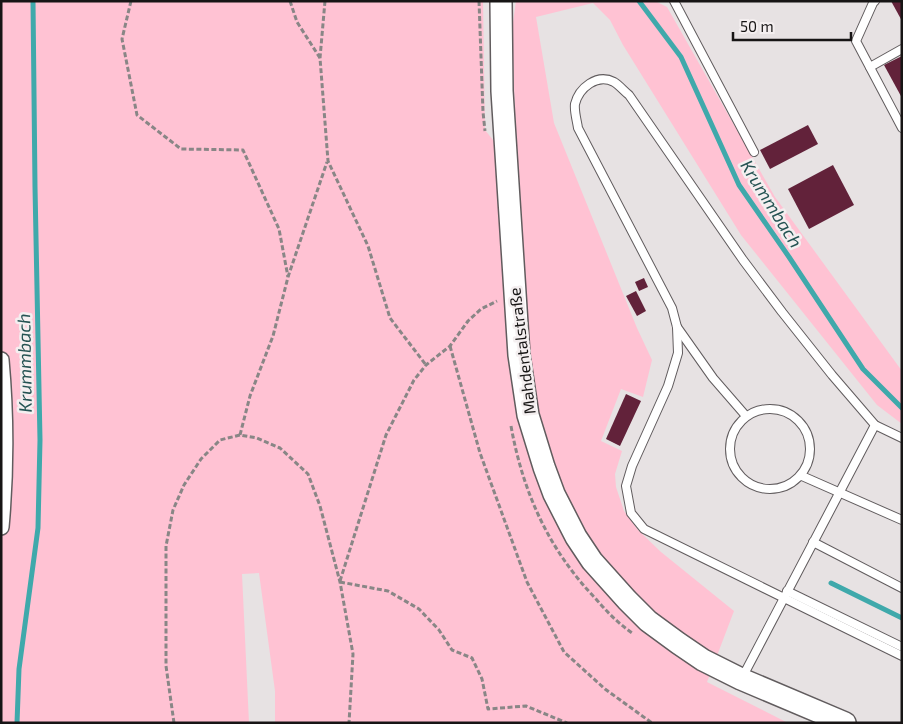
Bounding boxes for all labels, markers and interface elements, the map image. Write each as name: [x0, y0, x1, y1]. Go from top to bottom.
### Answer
scale bar: [733, 10, 850, 42]
text: 50 m: [740, 17, 774, 35]
water label: Krummbach: [736, 156, 807, 251]
street label: Mahdentalstraße: [504, 287, 539, 416]
water label: Krummbach: [12, 313, 36, 413]

